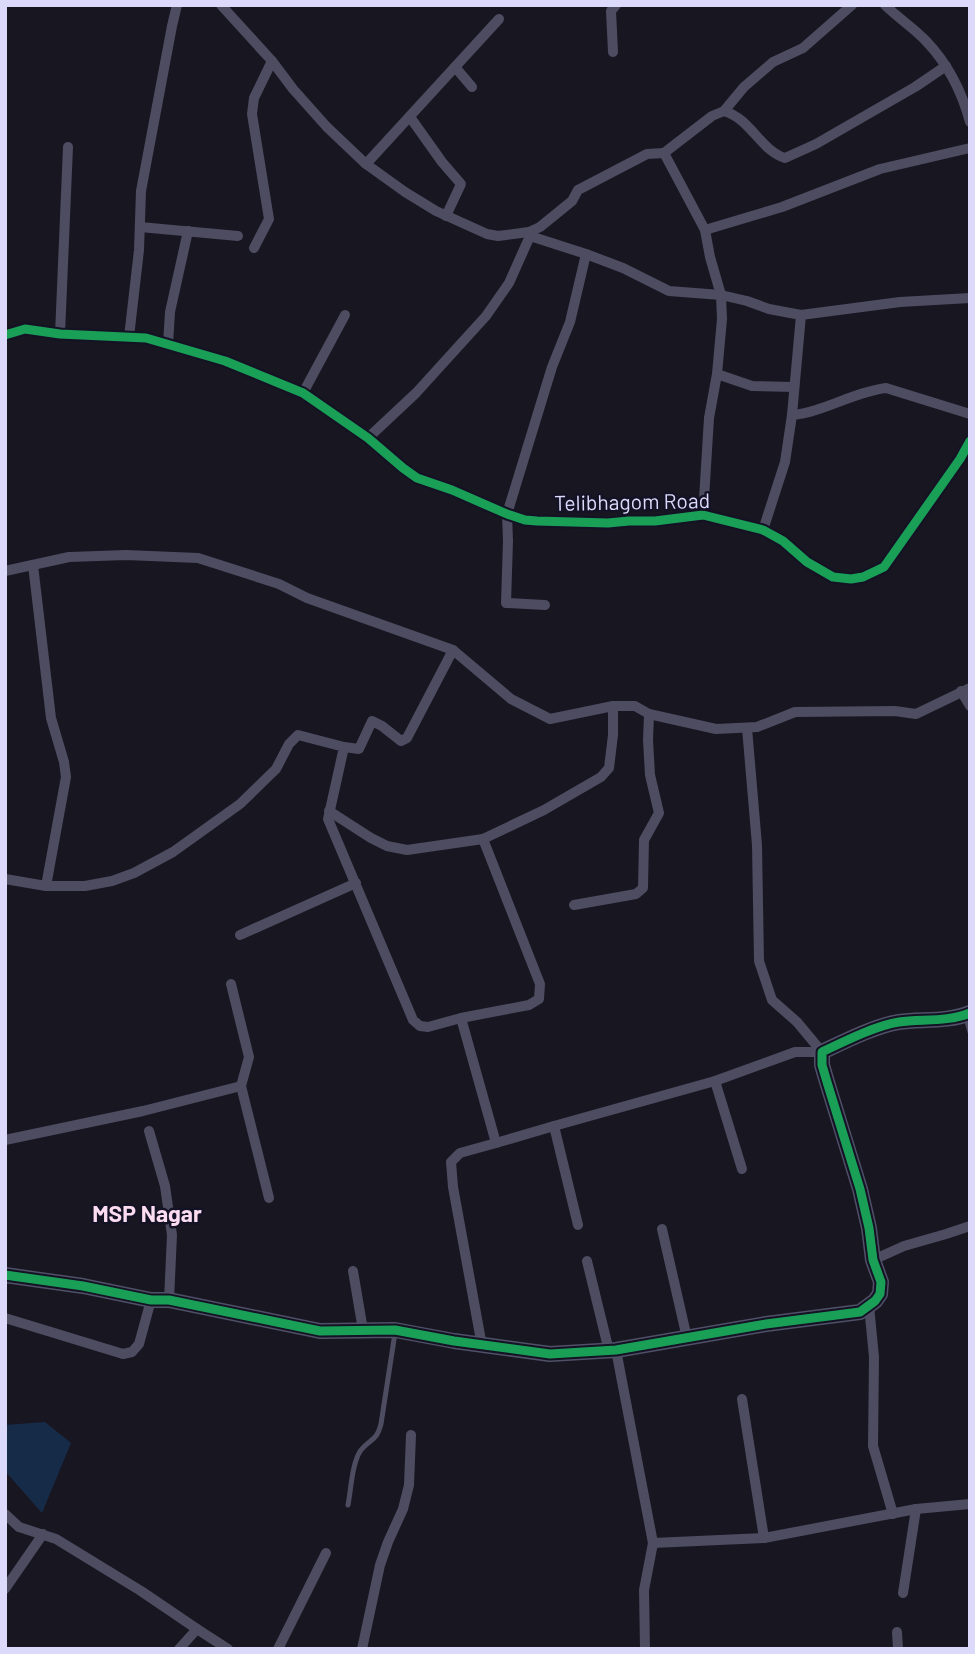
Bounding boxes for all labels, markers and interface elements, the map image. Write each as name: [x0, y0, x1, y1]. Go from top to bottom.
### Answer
street label: Telibhagom Road: [554, 487, 710, 515]
district label: MSP Nagar: [92, 1199, 202, 1227]

